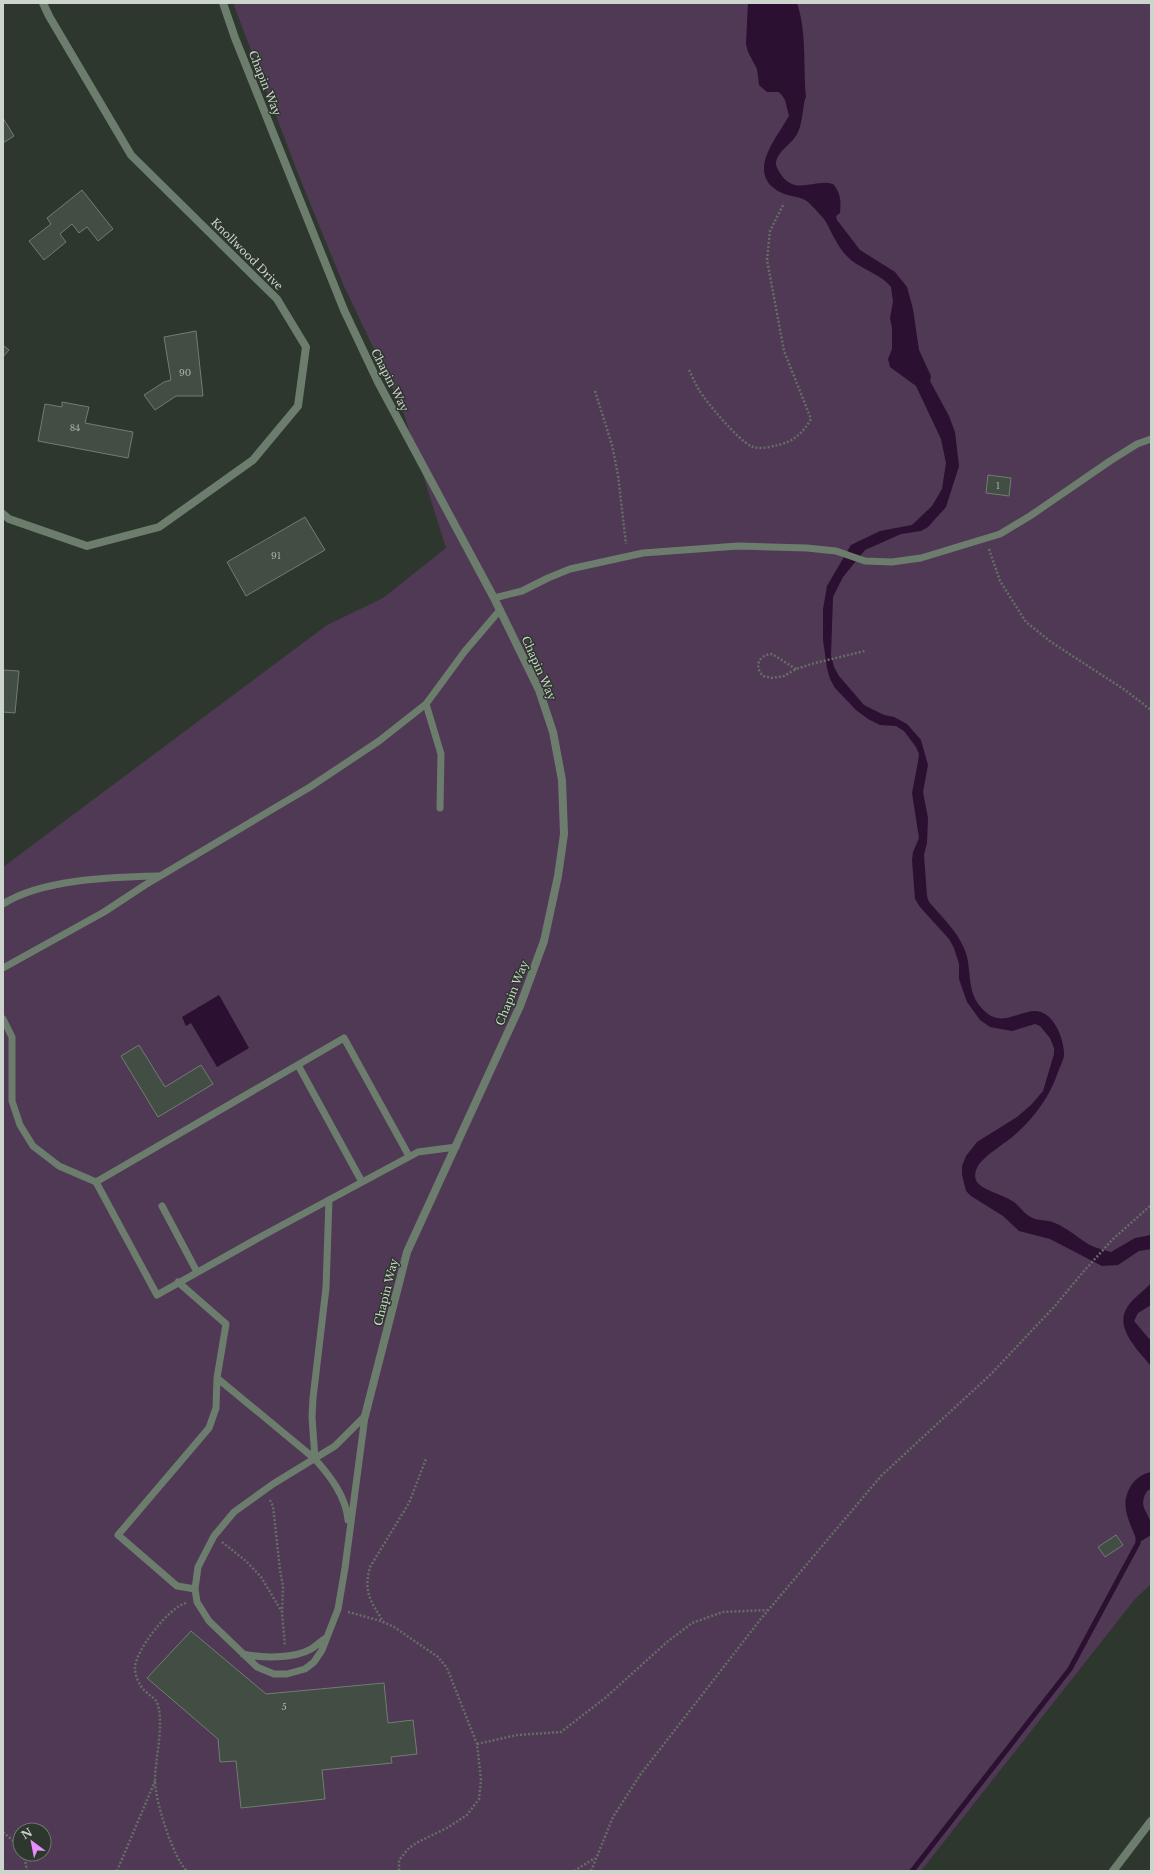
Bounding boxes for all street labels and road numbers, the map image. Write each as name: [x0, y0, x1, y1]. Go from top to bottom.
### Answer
street label: Chapin Way: [246, 48, 284, 118]
street label: Knollwood Drive: [208, 215, 286, 293]
street label: Chapin Way: [368, 346, 412, 414]
street label: Chapin Way: [519, 634, 559, 702]
street label: Chapin Way: [493, 958, 531, 1028]
street label: Chapin Way: [371, 1257, 401, 1327]

